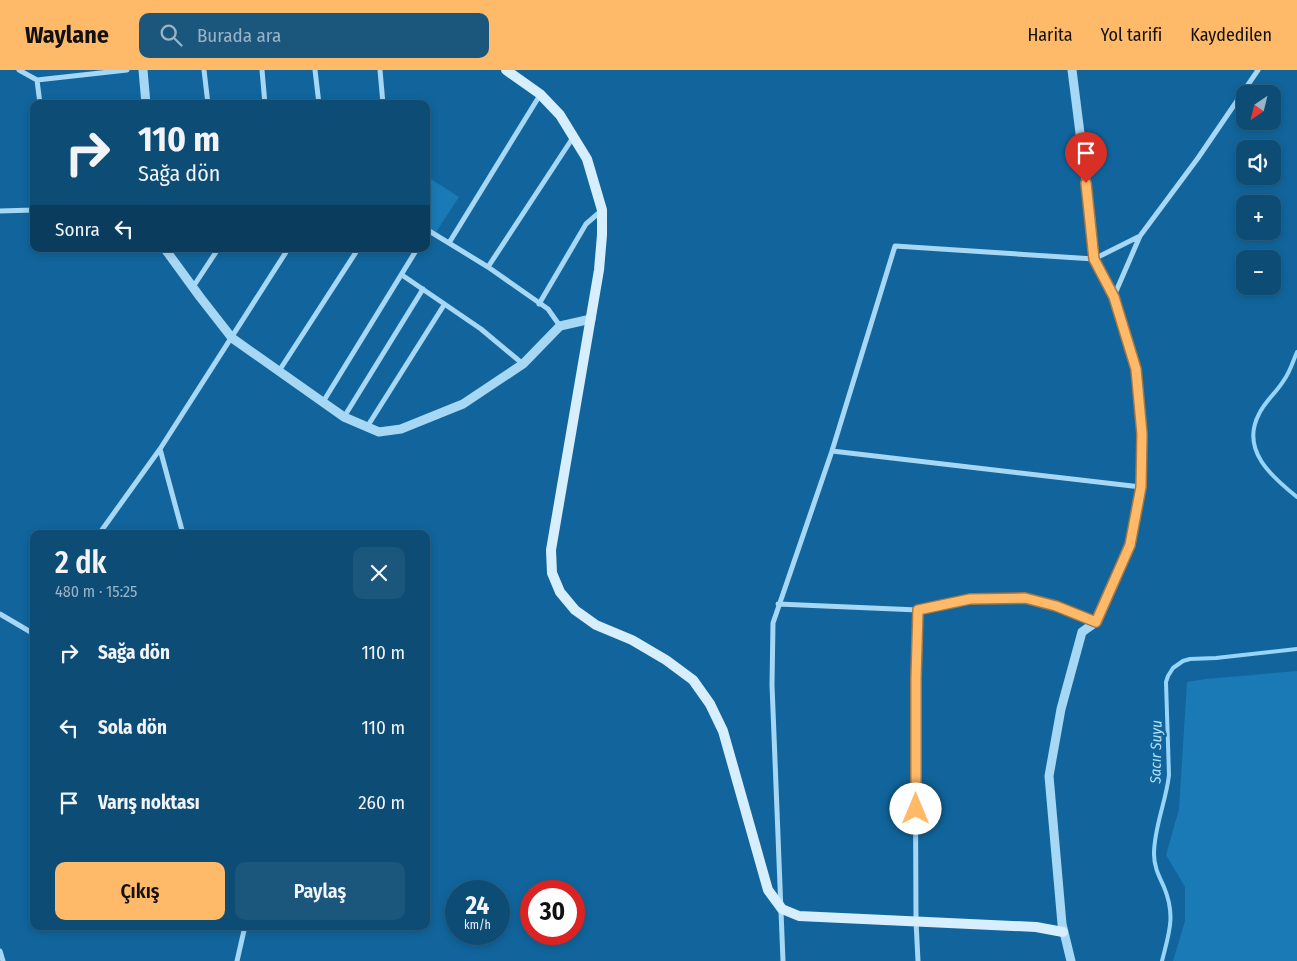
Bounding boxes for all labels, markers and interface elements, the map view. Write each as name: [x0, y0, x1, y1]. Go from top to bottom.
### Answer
search box: [139, 13, 489, 58]
text: Waylane: [25, 21, 109, 49]
icon: search: [157, 21, 185, 49]
text: Burada ara: [197, 24, 281, 47]
text: Harita: [1027, 24, 1073, 46]
text: Yol tarifi: [1101, 24, 1162, 46]
text: Kaydedilen: [1190, 24, 1272, 46]
north arrow: [1236, 85, 1281, 130]
map controls: [1236, 85, 1281, 295]
text: 110 m: [138, 118, 220, 160]
icon: right: [55, 120, 120, 185]
pin: [1065, 132, 1107, 183]
icon: arrive: [1072, 139, 1100, 167]
button: sound: [1236, 140, 1281, 185]
text: Sağa dön: [138, 160, 220, 187]
button: +: [1236, 195, 1281, 240]
icon: left: [110, 215, 138, 243]
text: Sonra: [55, 218, 100, 241]
button: −: [1236, 250, 1281, 295]
text: 2 dk: [55, 545, 106, 581]
button: close: [353, 547, 405, 599]
text: 480 m · 15:25: [55, 582, 137, 601]
icon: right: [55, 639, 83, 667]
text: Sağa dön: [98, 641, 170, 664]
text: 110 m: [361, 641, 405, 664]
icon: left: [55, 714, 83, 742]
text: Sola dön: [98, 716, 167, 739]
text: 110 m: [361, 716, 405, 739]
water label: Sacır Suyu: [1146, 720, 1166, 785]
position arrow: [889, 782, 941, 834]
icon: arrive: [55, 789, 83, 817]
text: Varış noktası: [98, 791, 200, 814]
text: 260 m: [358, 791, 405, 814]
button: Çıkış: [55, 862, 225, 920]
button: Paylaş: [235, 862, 405, 920]
speed limit sign: 30: [520, 880, 585, 945]
text: 24: [466, 891, 489, 921]
text: km/h: [464, 918, 491, 932]

